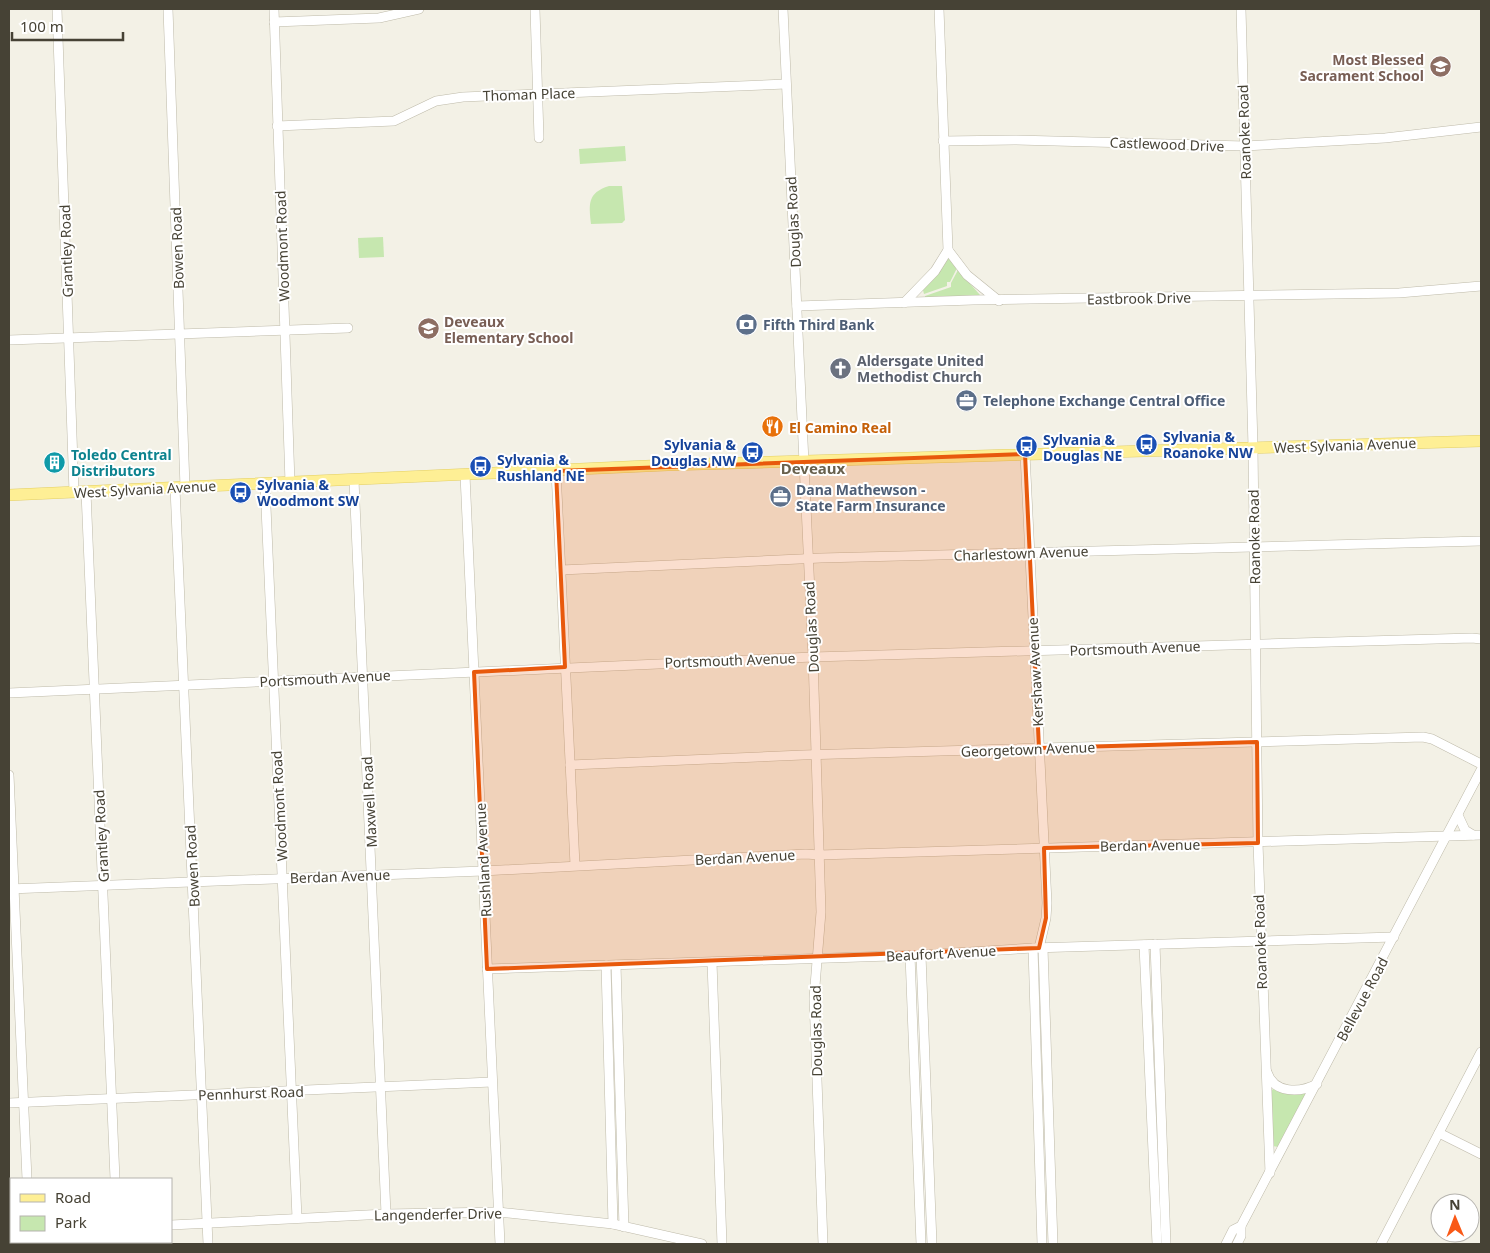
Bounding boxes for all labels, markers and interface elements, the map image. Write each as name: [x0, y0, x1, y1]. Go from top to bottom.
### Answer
scale bar: [12, 10, 124, 42]
text: 100 m: [20, 16, 64, 36]
place label: Most Blessed Sacrament School: [1300, 50, 1424, 85]
school or university icon: Most Blessed Sacrament School: [1428, 55, 1452, 79]
street label: Thoman Place: [482, 83, 576, 105]
street label: Roanoke Road: [1233, 84, 1255, 180]
street label: Castlewood Drive: [1109, 133, 1225, 155]
street label: Douglas Road: [781, 176, 805, 268]
street label: Woodmont Road: [271, 190, 293, 302]
street label: Grantley Road: [55, 204, 77, 298]
street label: Bowen Road: [166, 207, 188, 289]
street label: Eastbrook Drive: [1087, 288, 1191, 308]
place label: Deveaux Elementary School: [444, 312, 574, 347]
bank icon: Fifth Third Bank: [735, 312, 759, 336]
place label: Fifth Third Bank: [763, 315, 875, 334]
school or university icon: Deveaux Elementary School: [416, 317, 440, 341]
place label: Aldersgate United Methodist Church: [857, 351, 984, 386]
church icon: Aldersgate United Methodist Church: [829, 356, 853, 380]
office icon: Telephone Exchange Central Office: [955, 388, 979, 412]
place label: Telephone Exchange Central Office: [983, 391, 1225, 410]
restaurant icon: El Camino Real: [761, 415, 785, 439]
place label: El Camino Real: [789, 418, 891, 437]
place label: Sylvania & Roanoke NW: [1163, 427, 1253, 462]
place label: Sylvania & Douglas NE: [1043, 430, 1123, 465]
bus stop icon: Sylvania & Roanoke NW: [1135, 432, 1159, 456]
street label: West Sylvania Avenue: [1274, 433, 1417, 457]
place label: Sylvania & Douglas NW: [651, 435, 736, 470]
bus stop icon: Sylvania & Douglas NE: [1015, 435, 1039, 459]
bus stop icon: Sylvania & Douglas NW: [740, 440, 764, 464]
place label: Toledo Central Distributors: [71, 445, 172, 480]
building icon: Toledo Central Distributors: [43, 450, 67, 474]
place label: Sylvania & Rushland NE: [497, 450, 585, 485]
bus stop icon: Sylvania & Rushland NE: [469, 455, 493, 479]
district label: Deveaux: [781, 458, 846, 478]
place label: Sylvania & Woodmont SW: [257, 475, 360, 510]
street label: West Sylvania Avenue: [73, 476, 217, 502]
bus stop icon: Sylvania & Woodmont SW: [229, 480, 253, 504]
place label: Dana Mathewson - State Farm Insurance: [796, 480, 946, 515]
office icon: Dana Mathewson - State Farm Insurance: [768, 485, 792, 509]
street label: Roanoke Road: [1244, 489, 1264, 585]
street label: Charlestown Avenue: [953, 541, 1089, 565]
street label: Douglas Road: [799, 581, 823, 673]
street label: Kershaw Avenue: [1023, 617, 1047, 727]
street label: Portsmouth Avenue: [1069, 636, 1201, 660]
street label: Portsmouth Avenue: [664, 648, 796, 672]
street label: Portsmouth Avenue: [259, 665, 391, 691]
street label: Georgetown Avenue: [961, 737, 1096, 761]
street label: Woodmont Road: [267, 750, 291, 862]
street label: Maxwell Road: [357, 756, 381, 848]
street label: Grantley Road: [89, 789, 113, 883]
street label: Rushland Avenue: [471, 802, 495, 918]
street label: Bowen Road: [180, 824, 204, 908]
street label: Berdan Avenue: [1100, 835, 1200, 855]
street label: Berdan Avenue: [694, 845, 796, 869]
street label: Berdan Avenue: [289, 865, 391, 887]
street label: Roanoke Road: [1249, 894, 1271, 990]
street label: Beaufort Avenue: [885, 941, 997, 965]
street label: Bellevue Road: [1332, 954, 1392, 1044]
street label: Douglas Road: [806, 985, 826, 1077]
street label: Pennhurst Road: [198, 1082, 304, 1104]
legend: [10, 1178, 172, 1243]
text: Road: [55, 1187, 91, 1207]
north arrow: [1430, 1193, 1480, 1243]
text: N: [1449, 1195, 1461, 1214]
street label: Langenderfer Drive: [374, 1203, 502, 1225]
text: Park: [55, 1212, 87, 1232]

